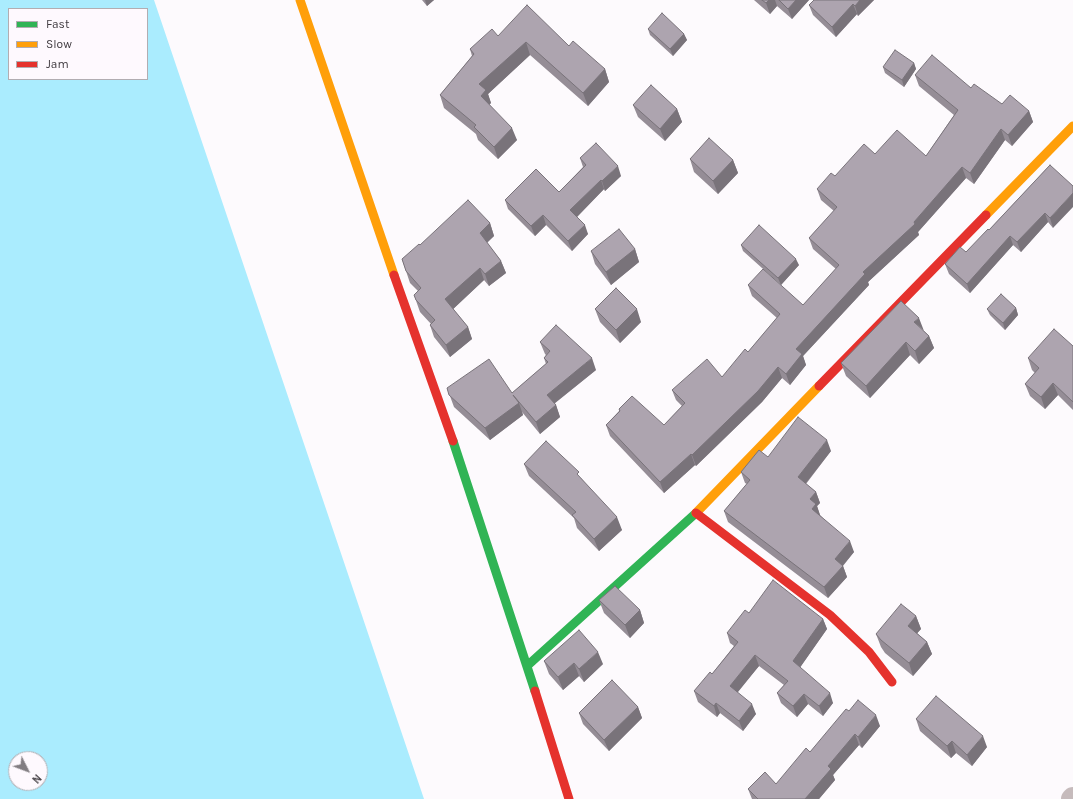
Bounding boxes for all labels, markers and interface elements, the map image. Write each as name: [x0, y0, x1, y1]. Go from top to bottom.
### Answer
legend: [8, 8, 148, 80]
text: Fast: [46, 17, 69, 31]
text: Slow: [46, 37, 72, 51]
text: Jam: [46, 57, 69, 71]
north arrow: [8, 751, 48, 791]
text: N: [29, 771, 44, 786]

